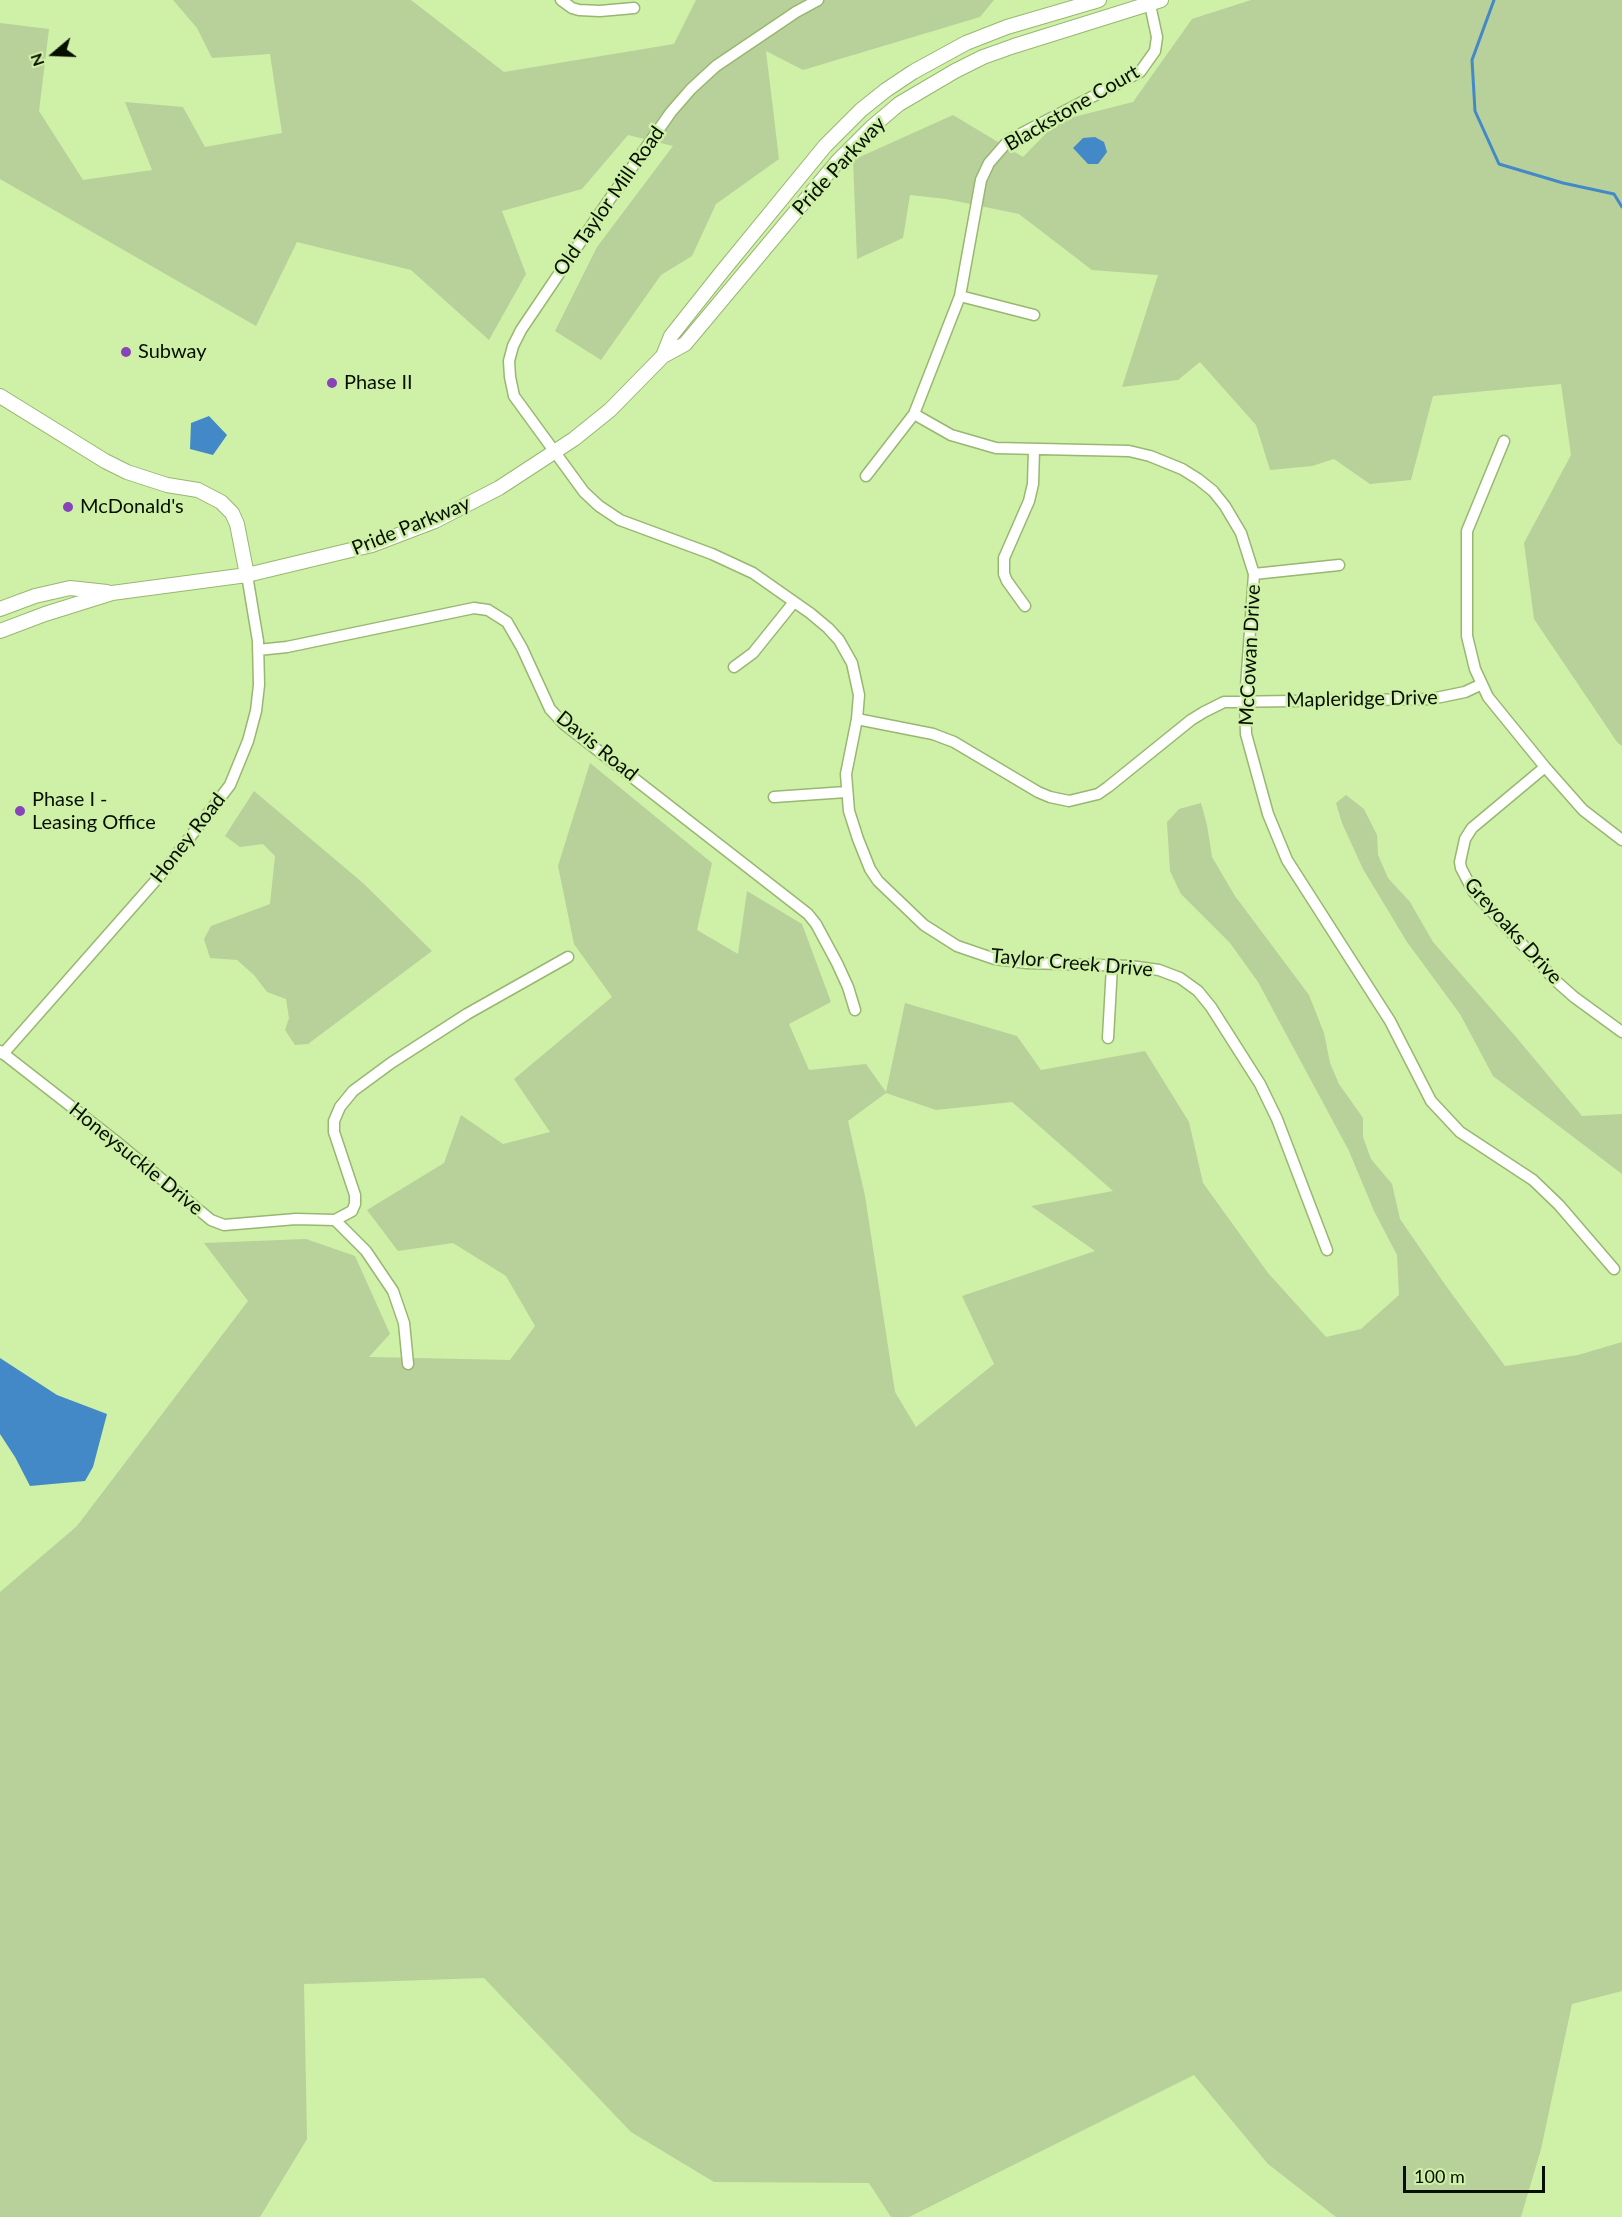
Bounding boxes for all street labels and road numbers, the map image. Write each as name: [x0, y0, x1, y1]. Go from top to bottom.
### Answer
street label: Blackstone Court: [1001, 60, 1143, 156]
street label: Pride Parkway: [787, 112, 891, 220]
street label: Old Taylor Mill Road: [548, 122, 670, 280]
street label: Pride Parkway: [348, 491, 474, 561]
street label: McCowan Drive: [1234, 584, 1266, 726]
street label: Mapleridge Drive: [1286, 686, 1438, 712]
street label: Davis Road: [551, 706, 643, 786]
street label: Honey Road: [145, 788, 231, 888]
street label: Greyoaks Drive: [1459, 873, 1567, 989]
street label: Taylor Creek Drive: [990, 944, 1154, 982]
street label: Honeysuckle Drive: [64, 1098, 208, 1220]

